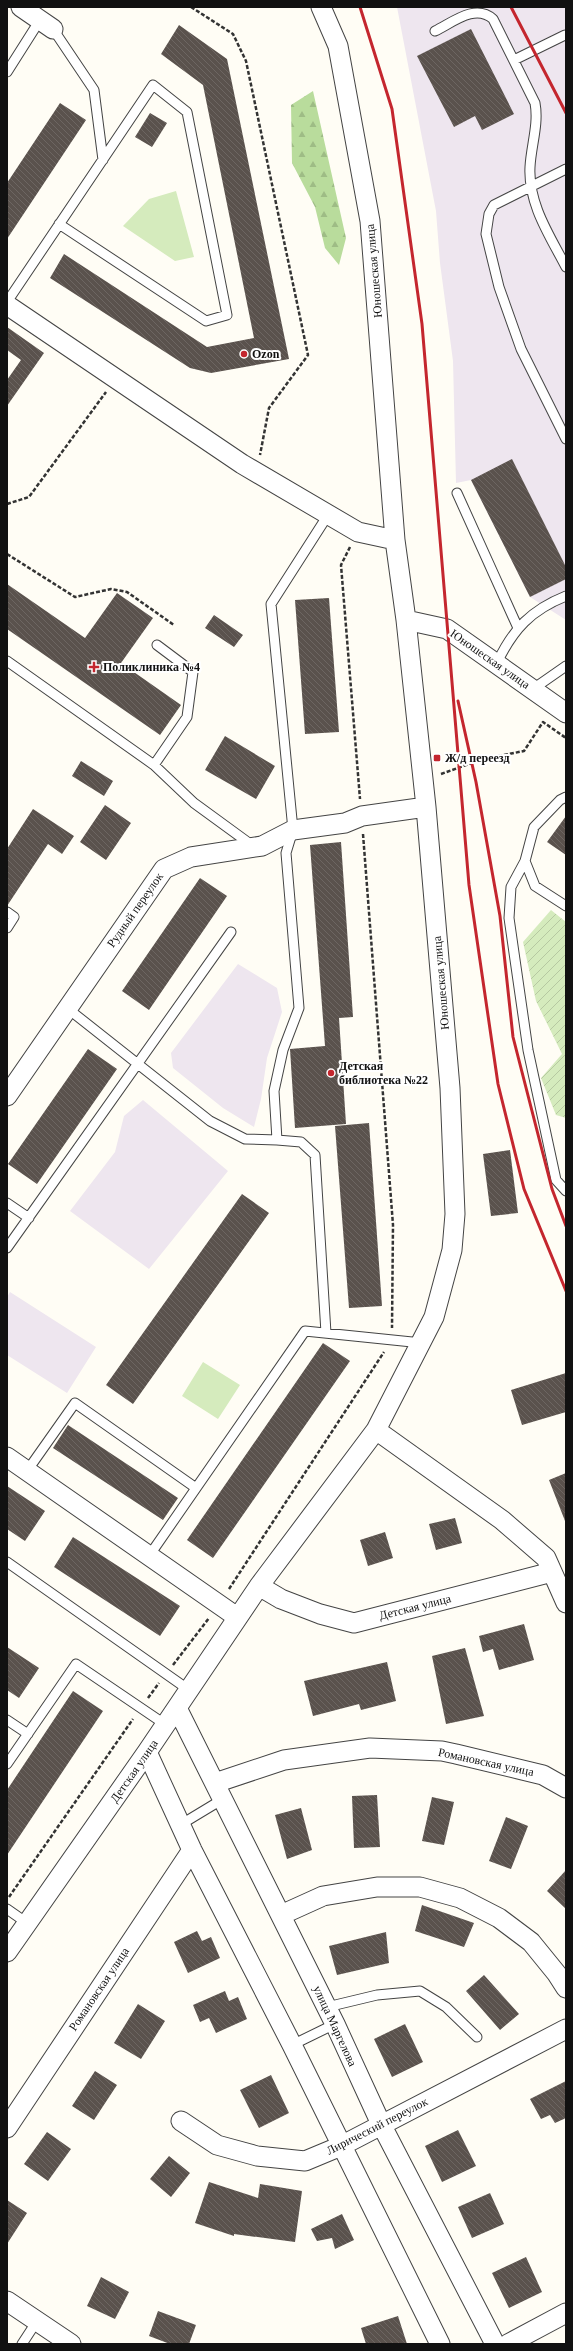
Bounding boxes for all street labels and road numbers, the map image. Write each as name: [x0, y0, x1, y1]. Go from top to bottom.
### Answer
street label: Юношеская улица: [363, 223, 385, 318]
street label: Юношеская улица: [447, 626, 533, 692]
street label: Рудный переулок: [104, 870, 166, 950]
street label: Юношеская улица: [430, 935, 452, 1030]
street label: Детская улица: [378, 1591, 453, 1623]
street label: Детская улица: [107, 1736, 161, 1805]
street label: Романовская улица: [437, 1745, 536, 1779]
street label: Романовская улица: [66, 1944, 132, 2033]
street label: улица Маргелова: [310, 1983, 360, 2069]
street label: Лирический переулок: [324, 2094, 430, 2158]

